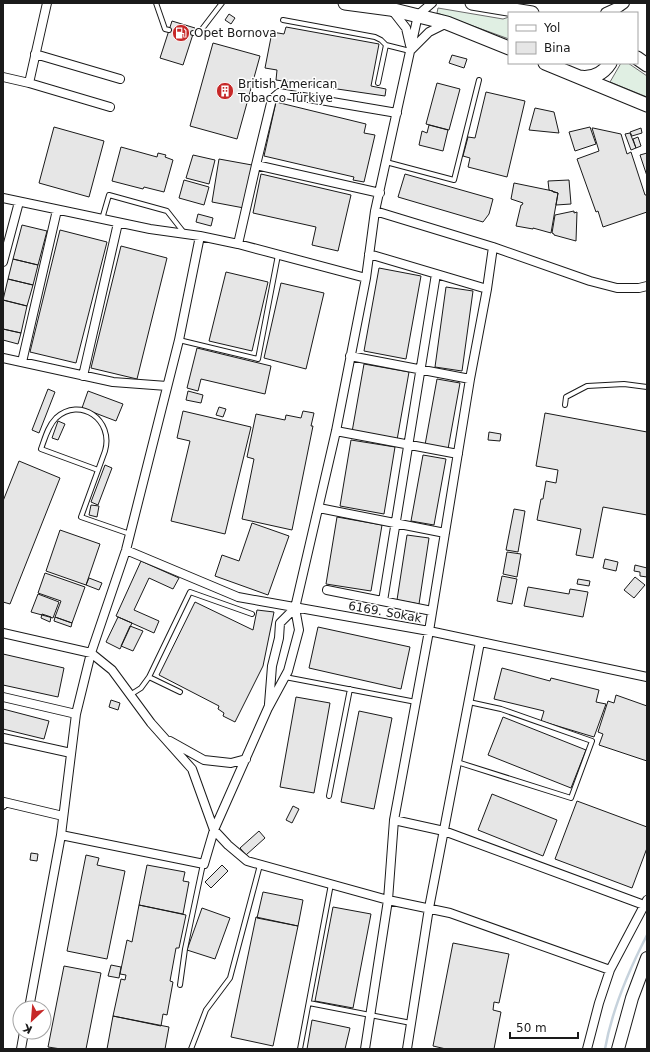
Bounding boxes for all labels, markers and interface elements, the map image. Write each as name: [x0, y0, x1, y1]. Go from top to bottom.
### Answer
legend: [508, 12, 638, 64]
text: Yol: [543, 21, 560, 35]
fuel station icon: Opet Bornova: [171, 23, 191, 43]
place label: Opet Bornova: [194, 26, 277, 40]
text: Bina: [544, 41, 571, 55]
place label: British American Tobacco Türkiye: [237, 77, 337, 105]
building icon: British American Tobacco Türkiye: [215, 81, 235, 101]
street label: 6169. Sokak: [347, 599, 423, 625]
north arrow: [12, 1000, 52, 1040]
scale bar: [510, 1014, 578, 1040]
text: K: [21, 1021, 35, 1036]
text: 50 m: [516, 1021, 547, 1035]

